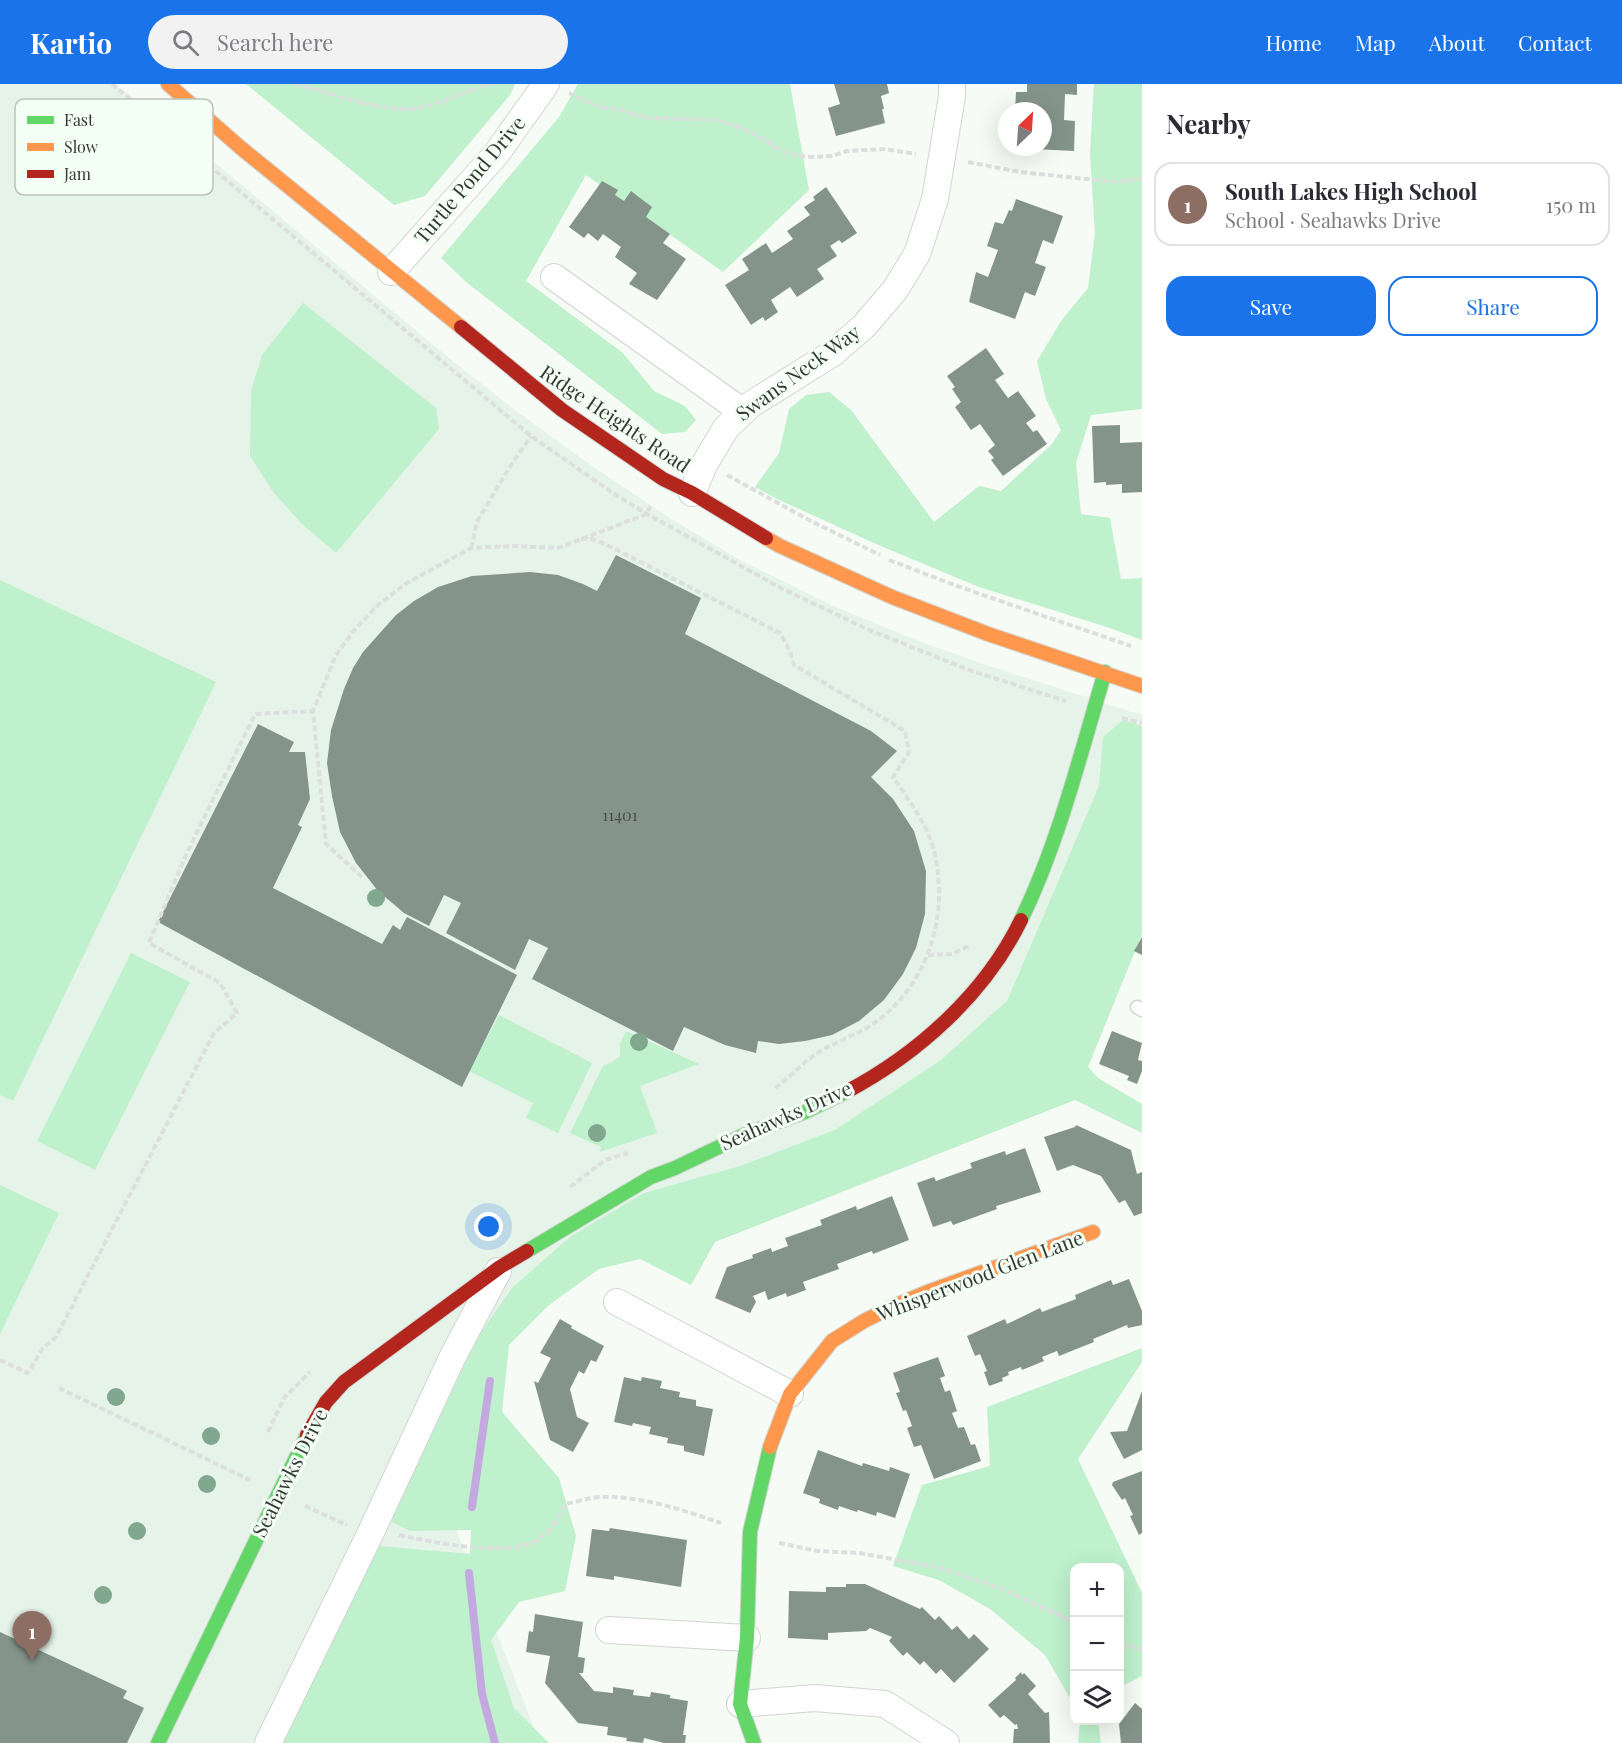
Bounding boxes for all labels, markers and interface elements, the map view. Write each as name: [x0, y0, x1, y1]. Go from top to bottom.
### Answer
search box: [148, 15, 568, 69]
text: Kartio: [30, 24, 112, 61]
icon: search: [169, 26, 202, 59]
text: Search here: [217, 27, 333, 57]
text: Home: [1266, 28, 1322, 56]
text: Map: [1355, 28, 1396, 56]
text: About: [1429, 28, 1485, 56]
text: Contact: [1518, 28, 1592, 56]
legend: [15, 99, 213, 195]
north arrow: [998, 102, 1052, 156]
text: Nearby: [1166, 106, 1251, 141]
text: Fast: [64, 109, 94, 130]
street label: Turtle Pond Drive: [407, 109, 530, 249]
text: Slow: [64, 136, 99, 157]
text: Jam: [63, 163, 91, 184]
text: South Lakes High School: [1225, 176, 1477, 206]
text: 1: [1184, 191, 1191, 218]
text: 150 m: [1546, 191, 1596, 218]
text: School · Seahawks Drive: [1225, 206, 1441, 233]
button: Save: [1166, 276, 1376, 336]
button: Share: [1388, 276, 1598, 336]
street label: Swans Neck Way: [729, 317, 865, 426]
street label: Ridge Heights Road: [536, 357, 696, 478]
house number: 11401: [602, 804, 638, 825]
street label: Seahawks Drive: [715, 1074, 855, 1156]
your location: [474, 1212, 503, 1241]
street label: Whisperwood Glen Lane: [871, 1223, 1087, 1327]
street label: Seahawks Drive: [245, 1403, 333, 1541]
map controls: [1070, 1563, 1124, 1725]
button: +: [1070, 1563, 1124, 1617]
pin: 1: [12, 1612, 51, 1661]
button: −: [1070, 1617, 1124, 1671]
button: layers: [1070, 1671, 1124, 1725]

